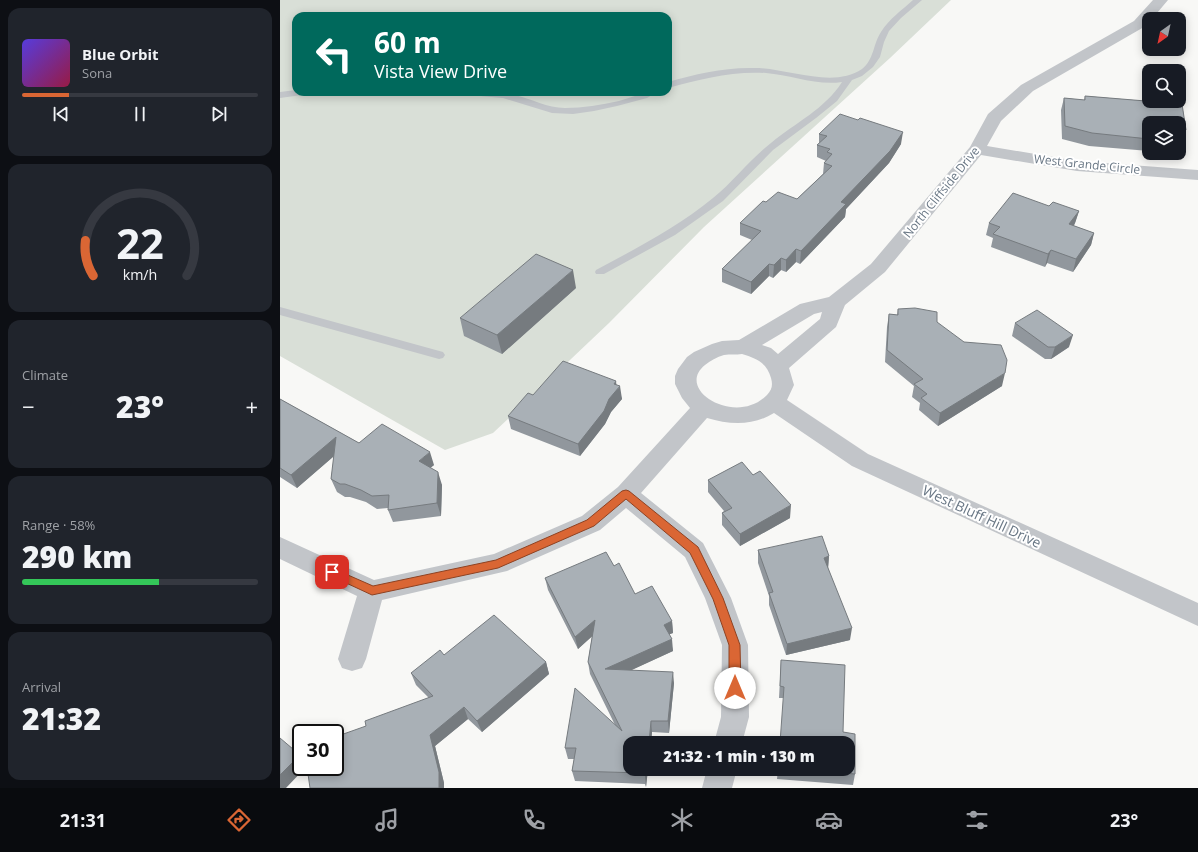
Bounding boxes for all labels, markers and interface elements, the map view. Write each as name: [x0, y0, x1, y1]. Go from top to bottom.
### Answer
north arrow: [1142, 12, 1186, 56]
map controls: [1142, 12, 1186, 160]
text: 60 m: [374, 23, 441, 61]
icon: left: [308, 28, 360, 80]
text: Blue Orbit: [82, 44, 159, 64]
text: Vista View Drive: [374, 59, 507, 83]
text: Sona: [82, 64, 112, 82]
button: search: [1142, 64, 1186, 108]
icon: previous: [50, 103, 72, 125]
icon: pause: [129, 103, 151, 125]
icon: next: [208, 103, 230, 125]
button: layers: [1142, 116, 1186, 160]
street label: North Cliffside Drive: [899, 143, 983, 241]
street label: West Grande Circle: [1033, 150, 1141, 178]
text: 22: [116, 215, 164, 271]
text: km/h: [123, 265, 157, 284]
text: Climate: [22, 366, 68, 384]
text: 23°: [116, 386, 164, 427]
text: −: [22, 391, 35, 421]
text: +: [245, 391, 258, 421]
street label: West Bluff Hill Drive: [919, 480, 1045, 552]
text: Range · 58%: [22, 516, 95, 534]
text: 290 km: [22, 536, 132, 577]
pin: [315, 555, 349, 589]
icon: arrive: [321, 561, 343, 583]
position arrow: [714, 667, 756, 709]
text: Arrival: [22, 678, 61, 696]
text: 21:32: [22, 698, 101, 739]
speed limit sign: 30: [292, 724, 344, 776]
text: 21:32 · 1 min · 130 m: [663, 746, 815, 766]
icon: directions: [225, 806, 253, 834]
icon: music: [373, 806, 401, 834]
icon: phone: [520, 806, 548, 834]
icon: climate: [668, 806, 696, 834]
icon: car: [815, 806, 843, 834]
icon: filters: [963, 806, 991, 834]
text: 21:31: [60, 808, 106, 832]
text: 23°: [1110, 808, 1138, 832]

